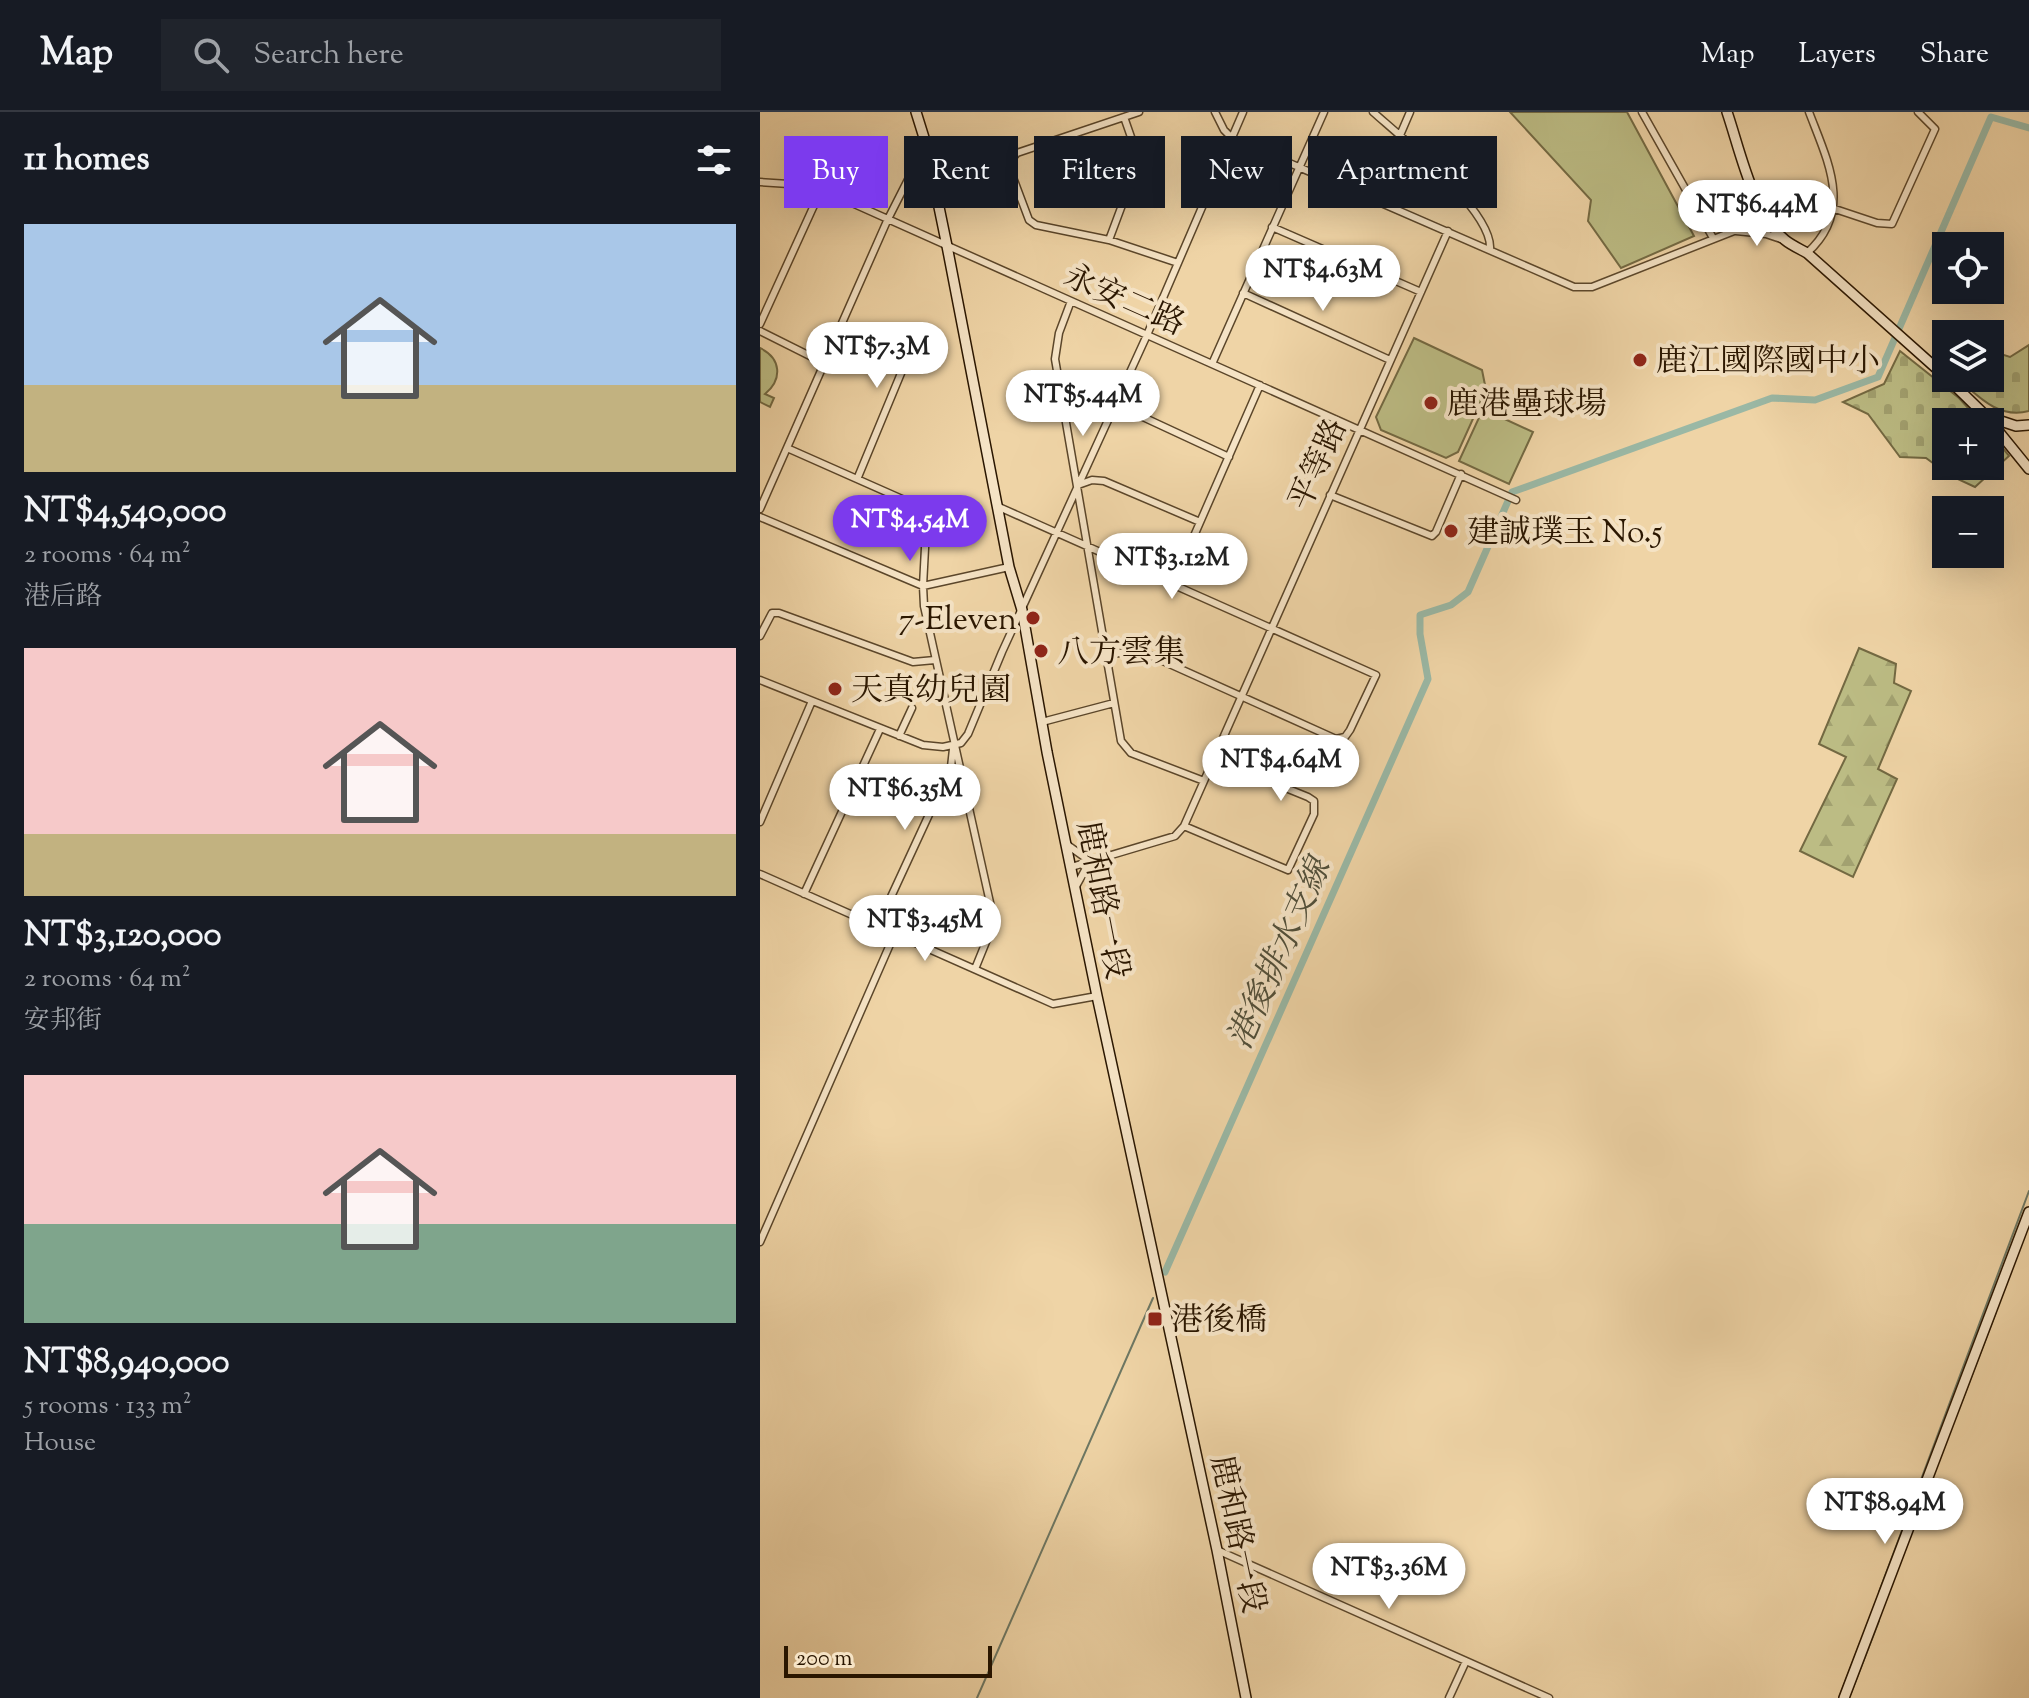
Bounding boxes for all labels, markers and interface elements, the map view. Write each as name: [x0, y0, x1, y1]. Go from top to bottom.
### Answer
search box: [161, 19, 721, 91]
text: Map: [40, 28, 113, 82]
icon: search: [189, 33, 233, 77]
text: Search here: [253, 34, 404, 77]
text: Map: [1701, 35, 1754, 75]
text: Layers: [1798, 35, 1876, 75]
text: Share: [1920, 35, 1989, 75]
text: 11 homes: [24, 136, 150, 185]
chip: Buy: [784, 136, 888, 208]
chip: Rent: [904, 136, 1018, 208]
chip: Filters: [1034, 136, 1165, 208]
chip: New: [1181, 136, 1292, 208]
chip: Apartment: [1308, 136, 1497, 208]
icon: filters: [692, 138, 736, 182]
pin: NT$6.44M: [1674, 180, 1840, 248]
text: NT$6.44M: [1696, 187, 1818, 224]
map controls: [1932, 232, 2004, 568]
button: locate: [1932, 232, 2004, 304]
pin: NT$4.63M: [1240, 245, 1406, 313]
text: NT$4.63M: [1263, 252, 1383, 289]
street label: 永安二路: [1056, 255, 1192, 349]
icon: home: [308, 276, 452, 420]
button: layers: [1932, 320, 2004, 392]
pin: NT$7.3M: [803, 322, 951, 390]
text: NT$7.3M: [824, 329, 930, 366]
place label: 鹿江國際國中小: [1656, 340, 1880, 386]
marker: 鹿江國際國中小: [1631, 351, 1649, 369]
pin: NT$5.44M: [1000, 370, 1166, 438]
text: NT$5.44M: [1024, 377, 1142, 414]
place label: 鹿港壘球場: [1447, 383, 1607, 429]
marker: 鹿港壘球場: [1422, 394, 1440, 412]
button: +: [1932, 408, 2004, 480]
street label: 平等路: [1279, 412, 1360, 518]
text: NT$4,540,000: [24, 488, 226, 537]
pin: NT$4.54M: [827, 495, 993, 563]
button: −: [1932, 496, 2004, 568]
text: NT$4.54M: [851, 502, 969, 539]
place label: 建誠璞玉 No.5: [1467, 511, 1663, 557]
marker: 建誠璞玉 No.5: [1442, 522, 1460, 540]
pin: NT$3.12M: [1089, 533, 1255, 601]
text: 2 rooms · 64 m²: [24, 537, 191, 574]
text: NT$3.12M: [1115, 540, 1229, 577]
text: 港后路: [24, 579, 102, 616]
place label: 7-Eleven: [899, 598, 1017, 644]
marker: 7-Eleven: [1024, 609, 1042, 627]
place label: 八方雲集: [1057, 631, 1185, 677]
marker: 八方雲集: [1032, 642, 1050, 660]
place label: 天真幼兒園: [851, 669, 1011, 715]
marker: 天真幼兒園: [826, 680, 844, 698]
icon: home: [308, 700, 452, 844]
pin: NT$4.64M: [1198, 735, 1364, 803]
text: NT$4.64M: [1220, 742, 1342, 779]
pin: NT$6.35M: [822, 764, 988, 832]
text: NT$6.35M: [847, 771, 963, 808]
street label: 鹿和路一段: [1063, 818, 1139, 983]
water label: 港後排水支線: [1217, 849, 1346, 1058]
pin: NT$3.45M: [842, 895, 1008, 963]
text: NT$3.45M: [867, 902, 983, 939]
text: NT$3,120,000: [24, 912, 221, 961]
text: 2 rooms · 64 m²: [24, 961, 191, 998]
text: 安邦街: [24, 1003, 102, 1040]
icon: home: [308, 1127, 452, 1271]
place label: 港後橋: [1171, 1299, 1267, 1345]
marker: 港後橋: [1146, 1310, 1164, 1328]
text: NT$8,940,000: [24, 1339, 230, 1388]
text: 5 rooms · 133 m²: [24, 1388, 192, 1425]
text: House: [24, 1425, 96, 1462]
street label: 鹿和路一段: [1197, 1452, 1275, 1618]
pin: NT$8.94M: [1802, 1478, 1968, 1546]
text: NT$8.94M: [1824, 1485, 1946, 1522]
pin: NT$3.36M: [1306, 1543, 1472, 1611]
text: NT$3.36M: [1330, 1550, 1448, 1587]
scale bar: [784, 1642, 992, 1678]
text: 200 m: [796, 1644, 852, 1676]

